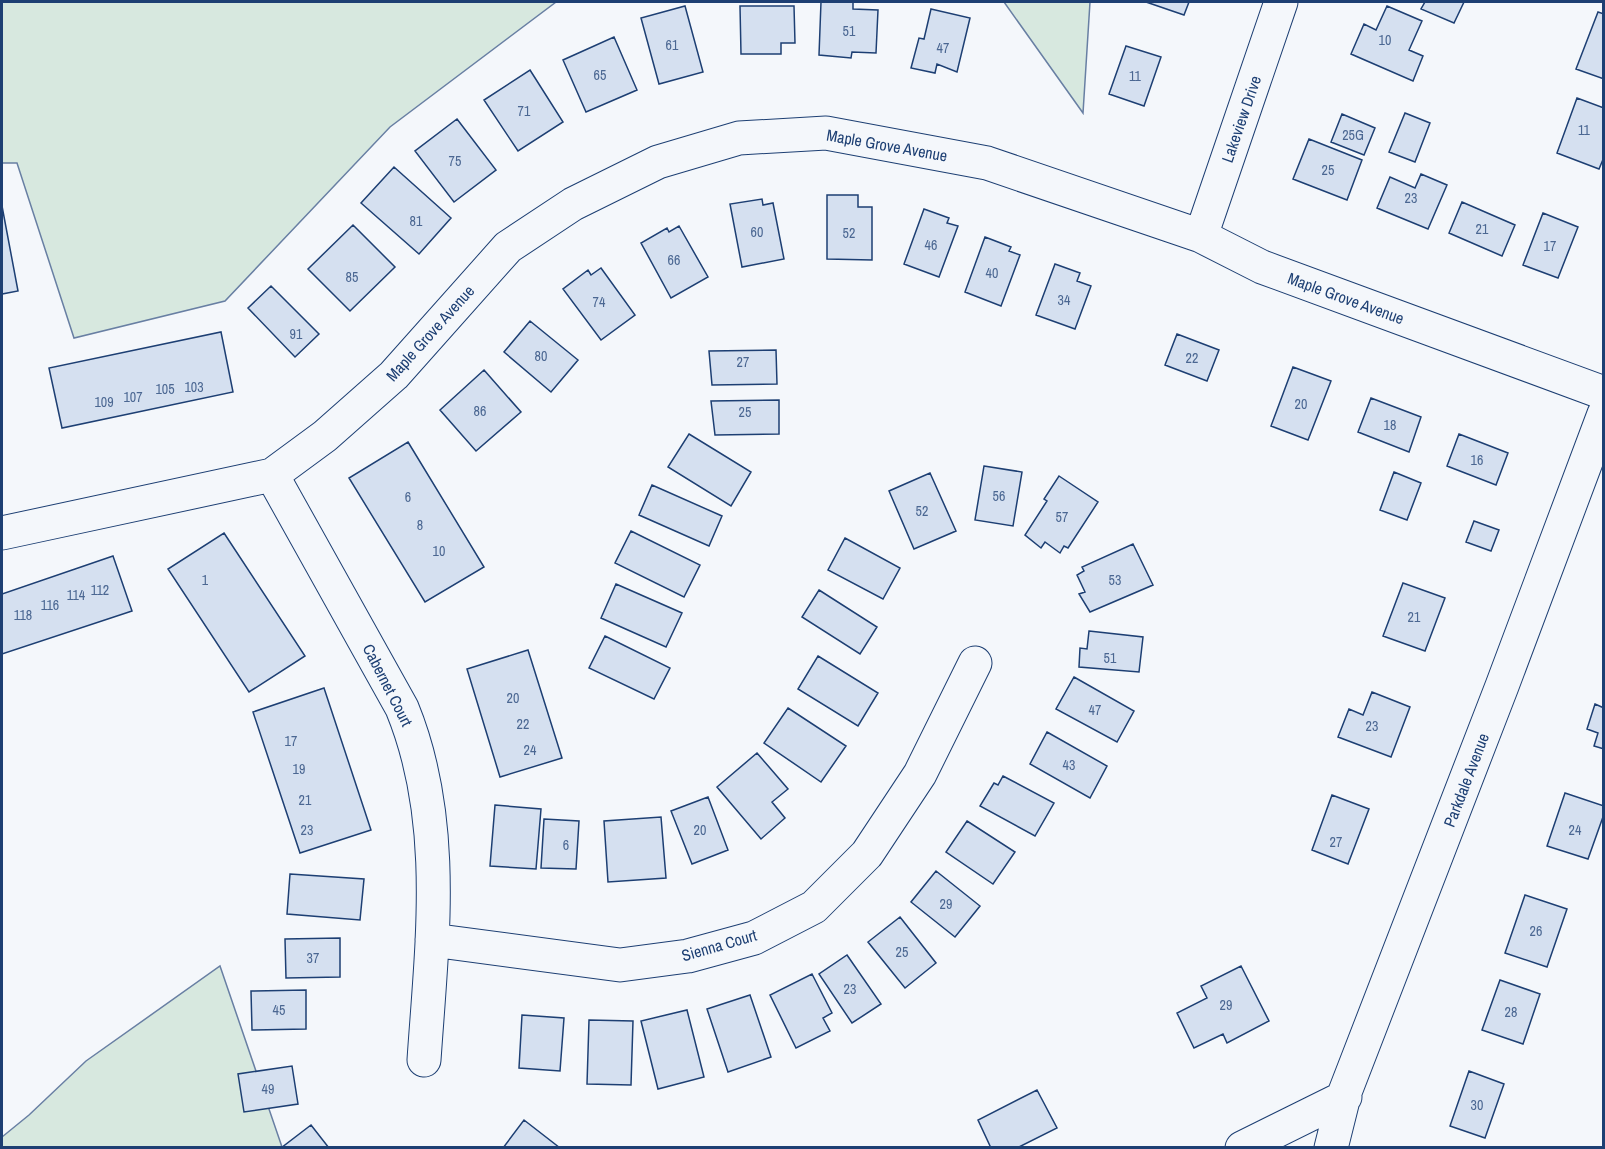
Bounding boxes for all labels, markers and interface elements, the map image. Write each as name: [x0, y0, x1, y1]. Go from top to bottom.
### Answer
house number: 51: [843, 22, 856, 40]
house number: 10: [1379, 31, 1391, 49]
house number: 61: [666, 36, 679, 54]
house number: 47: [937, 39, 949, 57]
house number: 65: [594, 66, 606, 84]
house number: 11: [1129, 67, 1142, 85]
street label: Lakeview Drive: [1216, 73, 1266, 165]
house number: 71: [518, 102, 531, 120]
house number: 11: [1578, 121, 1591, 139]
street label: Maple Grove Avenue: [825, 124, 949, 166]
house number: 25G: [1342, 126, 1364, 144]
house number: 75: [449, 152, 461, 170]
house number: 25: [1322, 161, 1334, 179]
house number: 23: [1405, 189, 1417, 207]
house number: 81: [410, 212, 423, 230]
house number: 21: [1476, 220, 1489, 238]
house number: 60: [751, 223, 763, 241]
house number: 52: [843, 224, 855, 242]
house number: 46: [925, 236, 937, 254]
house number: 17: [1544, 237, 1556, 255]
house number: 66: [668, 251, 680, 269]
house number: 40: [986, 264, 998, 282]
street label: Maple Grove Avenue: [1285, 267, 1407, 329]
house number: 85: [346, 268, 358, 286]
street label: Maple Grove Avenue: [381, 280, 479, 386]
house number: 34: [1058, 291, 1071, 309]
house number: 74: [593, 293, 606, 311]
house number: 91: [290, 325, 303, 343]
house number: 80: [535, 347, 547, 365]
house number: 22: [1186, 349, 1198, 367]
house number: 27: [737, 353, 749, 371]
house number: 103: [184, 378, 204, 396]
house number: 105: [155, 380, 175, 398]
house number: 107: [123, 388, 143, 406]
house number: 109: [94, 393, 114, 411]
house number: 20: [1295, 395, 1307, 413]
house number: 86: [474, 402, 486, 420]
house number: 25: [739, 403, 751, 421]
house number: 18: [1384, 416, 1396, 434]
house number: 16: [1471, 451, 1483, 469]
house number: 56: [993, 487, 1005, 505]
house number: 6: [405, 488, 411, 506]
house number: 52: [916, 502, 928, 520]
house number: 57: [1056, 508, 1068, 526]
house number: 8: [417, 516, 423, 534]
house number: 10: [433, 542, 445, 560]
house number: 1: [202, 571, 209, 589]
house number: 53: [1109, 571, 1121, 589]
house number: 112: [91, 581, 109, 599]
house number: 114: [67, 586, 86, 604]
house number: 116: [41, 596, 59, 614]
house number: 118: [14, 606, 32, 624]
house number: 21: [1408, 608, 1421, 626]
street label: Cabernet Court: [358, 640, 418, 730]
house number: 51: [1104, 649, 1117, 667]
house number: 20: [507, 689, 519, 707]
house number: 47: [1089, 701, 1101, 719]
house number: 22: [517, 715, 529, 733]
house number: 23: [1366, 717, 1378, 735]
street label: Parkdale Avenue: [1438, 730, 1494, 830]
house number: 17: [285, 732, 297, 750]
house number: 24: [524, 741, 537, 759]
house number: 43: [1063, 756, 1075, 774]
house number: 19: [293, 760, 305, 778]
house number: 21: [299, 791, 312, 809]
house number: 23: [301, 821, 313, 839]
house number: 20: [694, 821, 706, 839]
house number: 24: [1569, 821, 1582, 839]
house number: 27: [1330, 833, 1342, 851]
house number: 6: [563, 836, 569, 854]
house number: 29: [940, 895, 952, 913]
house number: 26: [1530, 922, 1542, 940]
street label: Sienna Court: [679, 924, 760, 966]
house number: 25: [896, 943, 908, 961]
house number: 37: [307, 949, 319, 967]
house number: 23: [844, 980, 856, 998]
house number: 29: [1220, 996, 1232, 1014]
house number: 45: [273, 1001, 285, 1019]
house number: 28: [1505, 1003, 1517, 1021]
house number: 49: [262, 1080, 274, 1098]
house number: 30: [1471, 1096, 1483, 1114]

